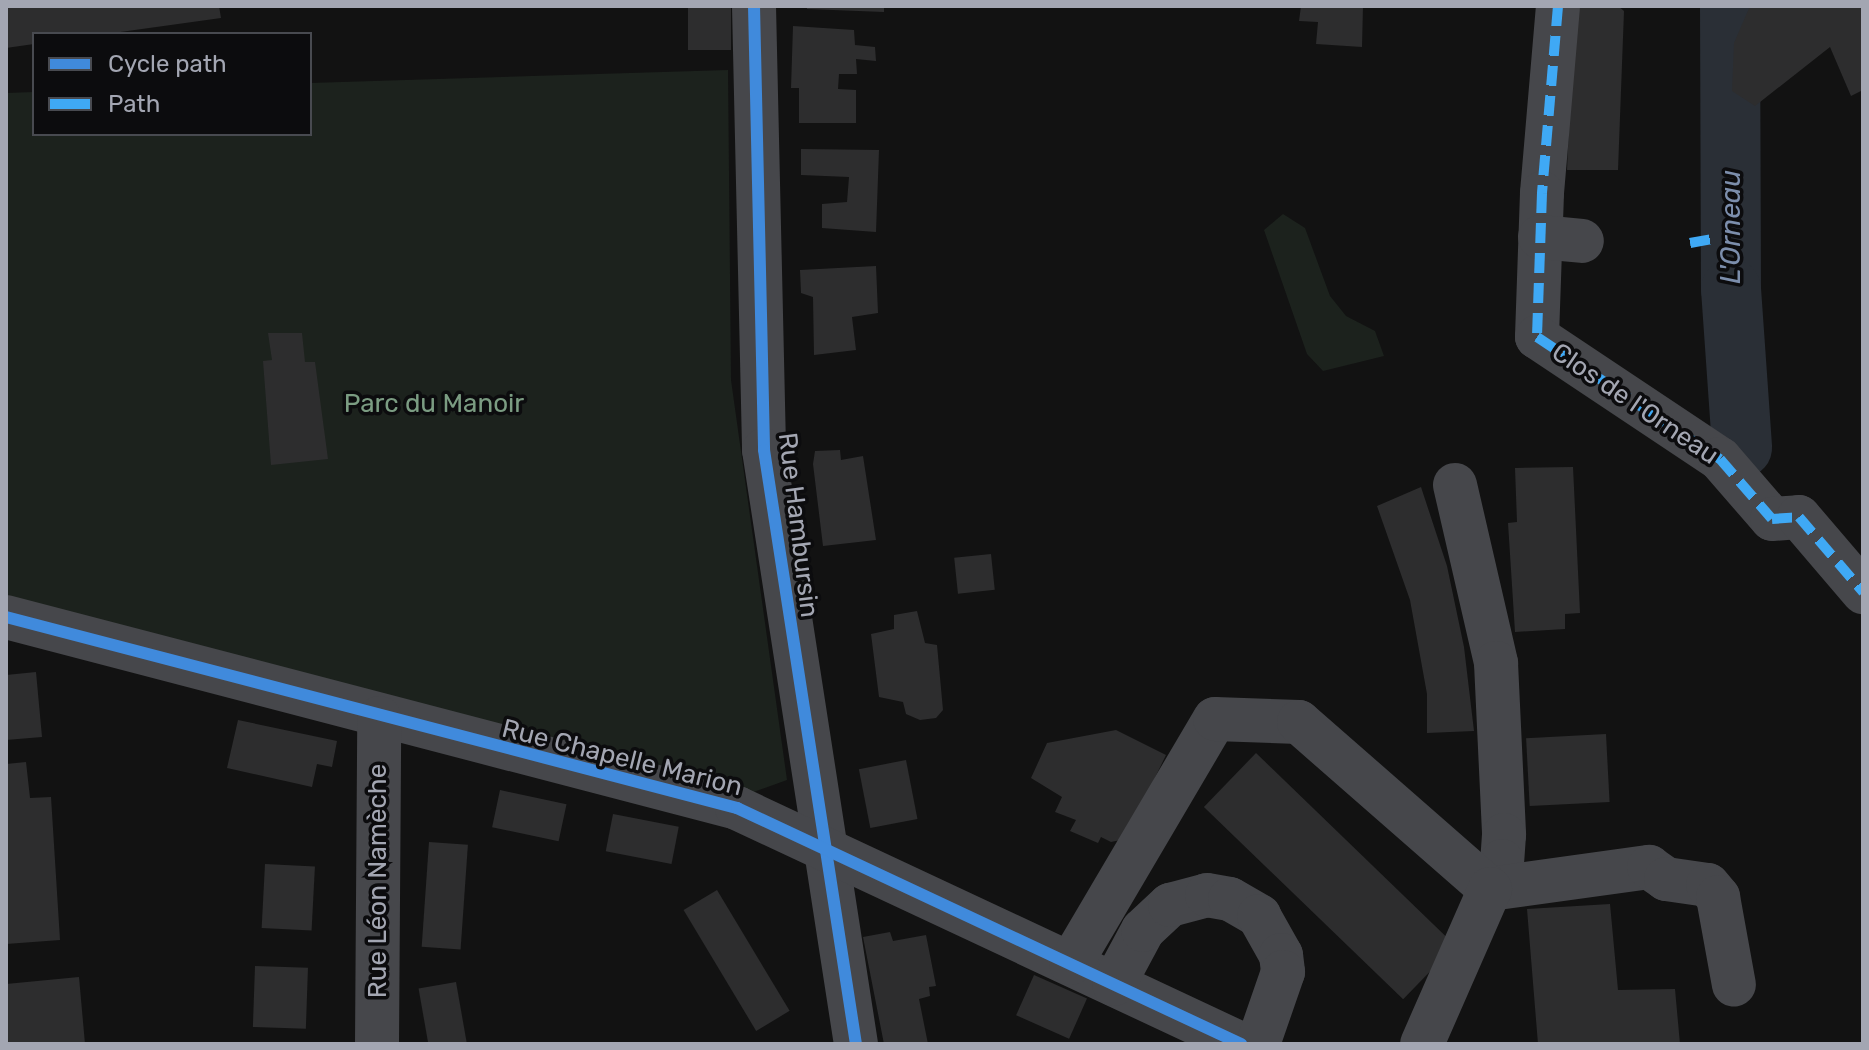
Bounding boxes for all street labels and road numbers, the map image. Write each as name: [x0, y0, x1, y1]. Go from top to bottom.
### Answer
street label: Clos de l'Orneau: [1546, 337, 1724, 471]
street label: Rue Hambursin: [771, 431, 825, 619]
street label: Rue Chapelle Marion: [499, 713, 745, 803]
street label: Rue Léon Namèche: [362, 764, 394, 998]

